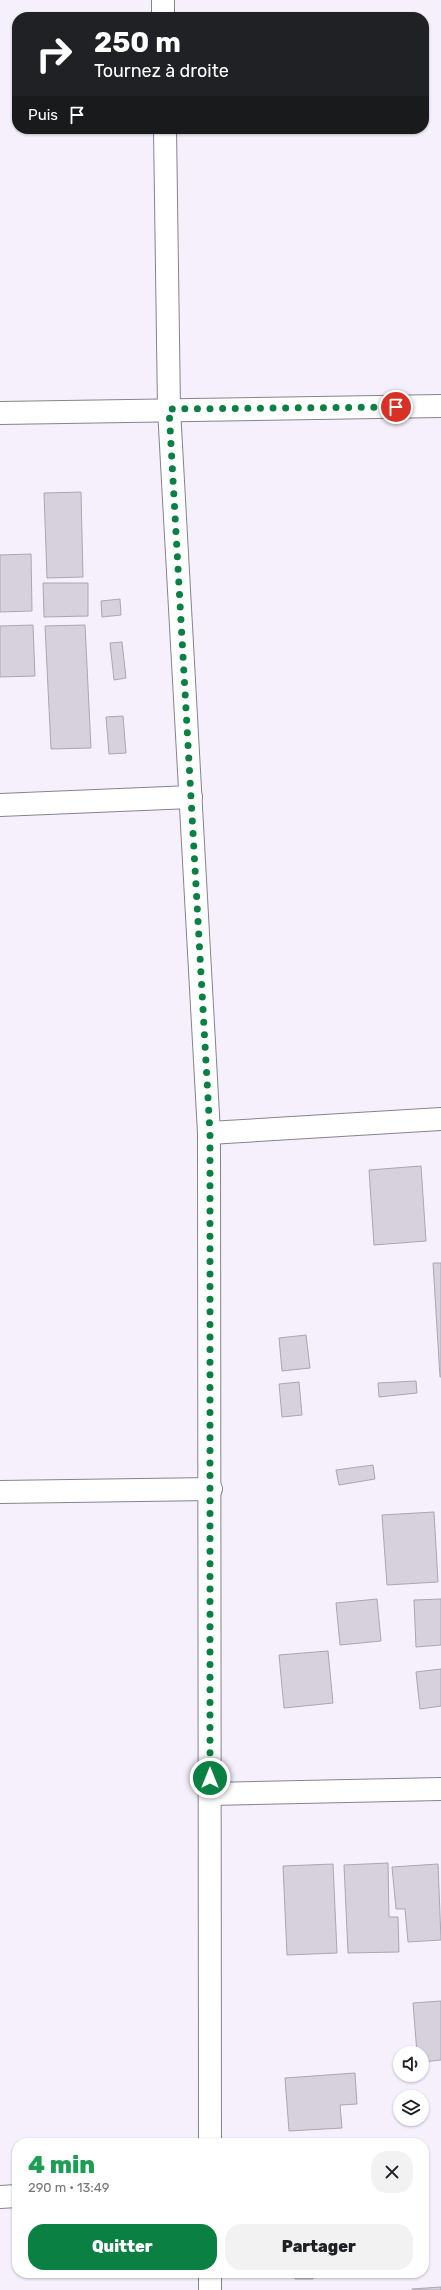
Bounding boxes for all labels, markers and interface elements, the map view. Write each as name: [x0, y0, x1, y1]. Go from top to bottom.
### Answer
text: 250 m: [94, 26, 181, 59]
icon: right: [28, 28, 80, 80]
text: Tournez à droite: [94, 60, 229, 82]
icon: arrive: [66, 104, 88, 126]
text: Puis: [28, 106, 58, 124]
pin: [379, 390, 413, 424]
icon: arrive: [385, 396, 407, 418]
position arrow: [189, 1757, 231, 1799]
map controls: [393, 2046, 429, 2126]
button: sound: [393, 2046, 429, 2082]
button: layers: [393, 2090, 429, 2126]
text: 4 min: [28, 2151, 95, 2179]
button: close: [371, 2151, 413, 2193]
text: 290 m · 13:49: [28, 2180, 109, 2195]
button: Quitter: [28, 2224, 217, 2270]
button: Partager: [225, 2224, 413, 2270]

